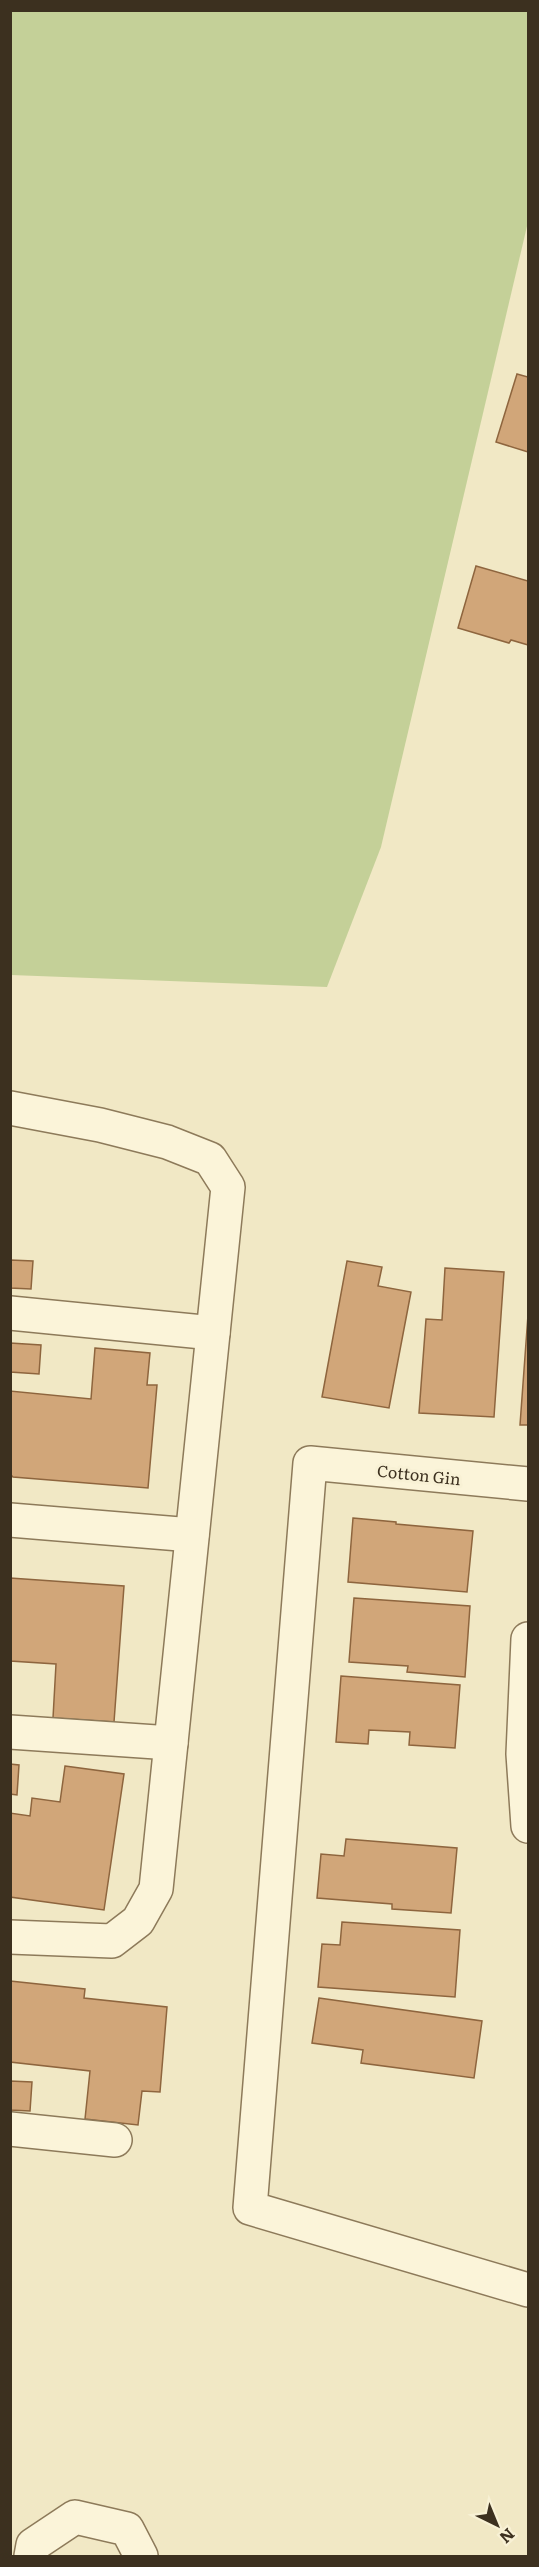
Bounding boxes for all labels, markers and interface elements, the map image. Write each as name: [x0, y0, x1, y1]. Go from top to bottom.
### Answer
street label: Cotton Gin: [376, 1458, 462, 1490]
north arrow: [467, 2495, 527, 2555]
text: N: [495, 2523, 521, 2550]

